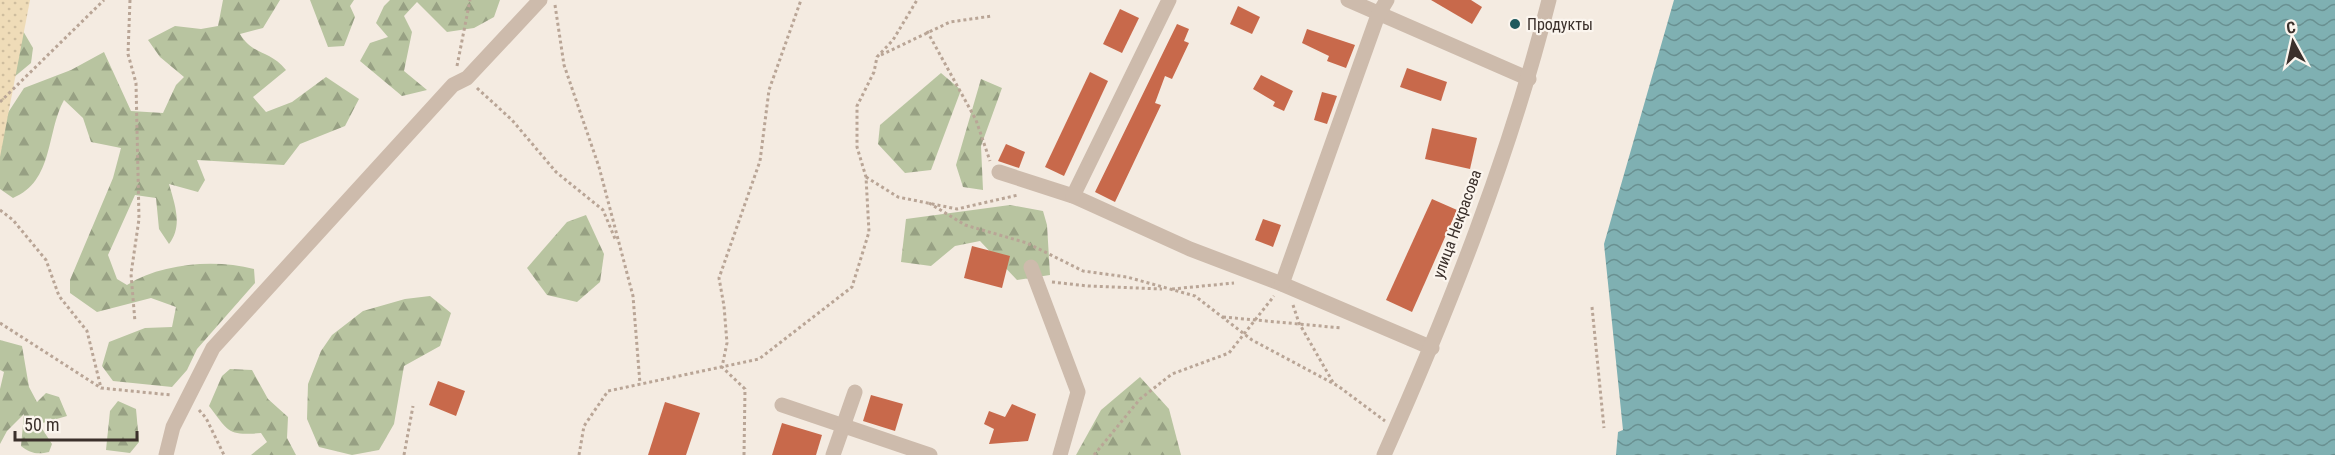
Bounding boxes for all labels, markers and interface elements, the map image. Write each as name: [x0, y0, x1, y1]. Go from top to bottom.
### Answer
north arrow: [2263, 12, 2323, 72]
place label: Продукты: [1527, 15, 1593, 34]
marker: Продукты: [1508, 17, 1522, 31]
text: С: [2285, 18, 2297, 38]
street label: улица Некрасова: [1429, 167, 1485, 281]
scale bar: [15, 404, 136, 442]
text: 50 m: [24, 414, 59, 435]

